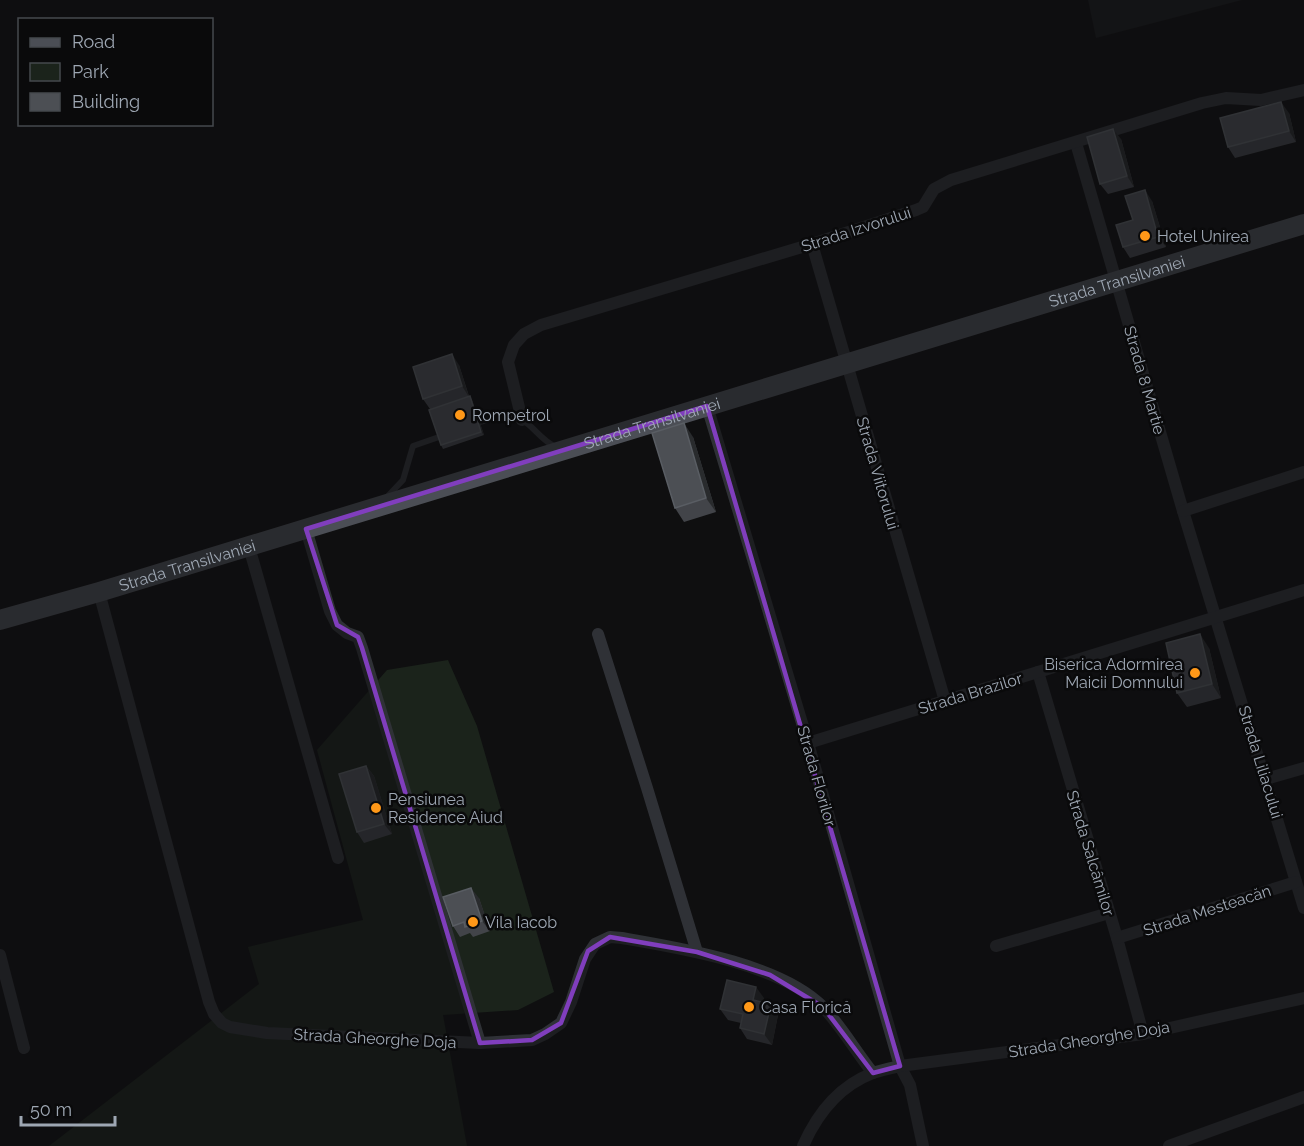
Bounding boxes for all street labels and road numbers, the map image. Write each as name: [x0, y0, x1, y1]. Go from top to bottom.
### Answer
street label: Strada Izvorului: [799, 203, 913, 256]
street label: Strada Transilvaniei: [1046, 252, 1187, 311]
street label: Strada 8 Martie: [1120, 324, 1169, 437]
street label: Strada Transilvaniei: [582, 394, 723, 453]
street label: Strada Viitorului: [852, 415, 903, 532]
street label: Strada Transilvaniei: [117, 536, 258, 595]
street label: Strada Brazilor: [916, 669, 1025, 718]
street label: Strada Liliacului: [1234, 703, 1287, 821]
street label: Strada Florilor: [793, 724, 840, 829]
street label: Strada Salcâmilor: [1062, 788, 1119, 918]
street label: Strada Mesteacăn: [1141, 881, 1273, 940]
street label: Strada Gheorghe Doja: [1007, 1017, 1171, 1062]
street label: Strada Gheorghe Doja: [293, 1025, 457, 1052]

